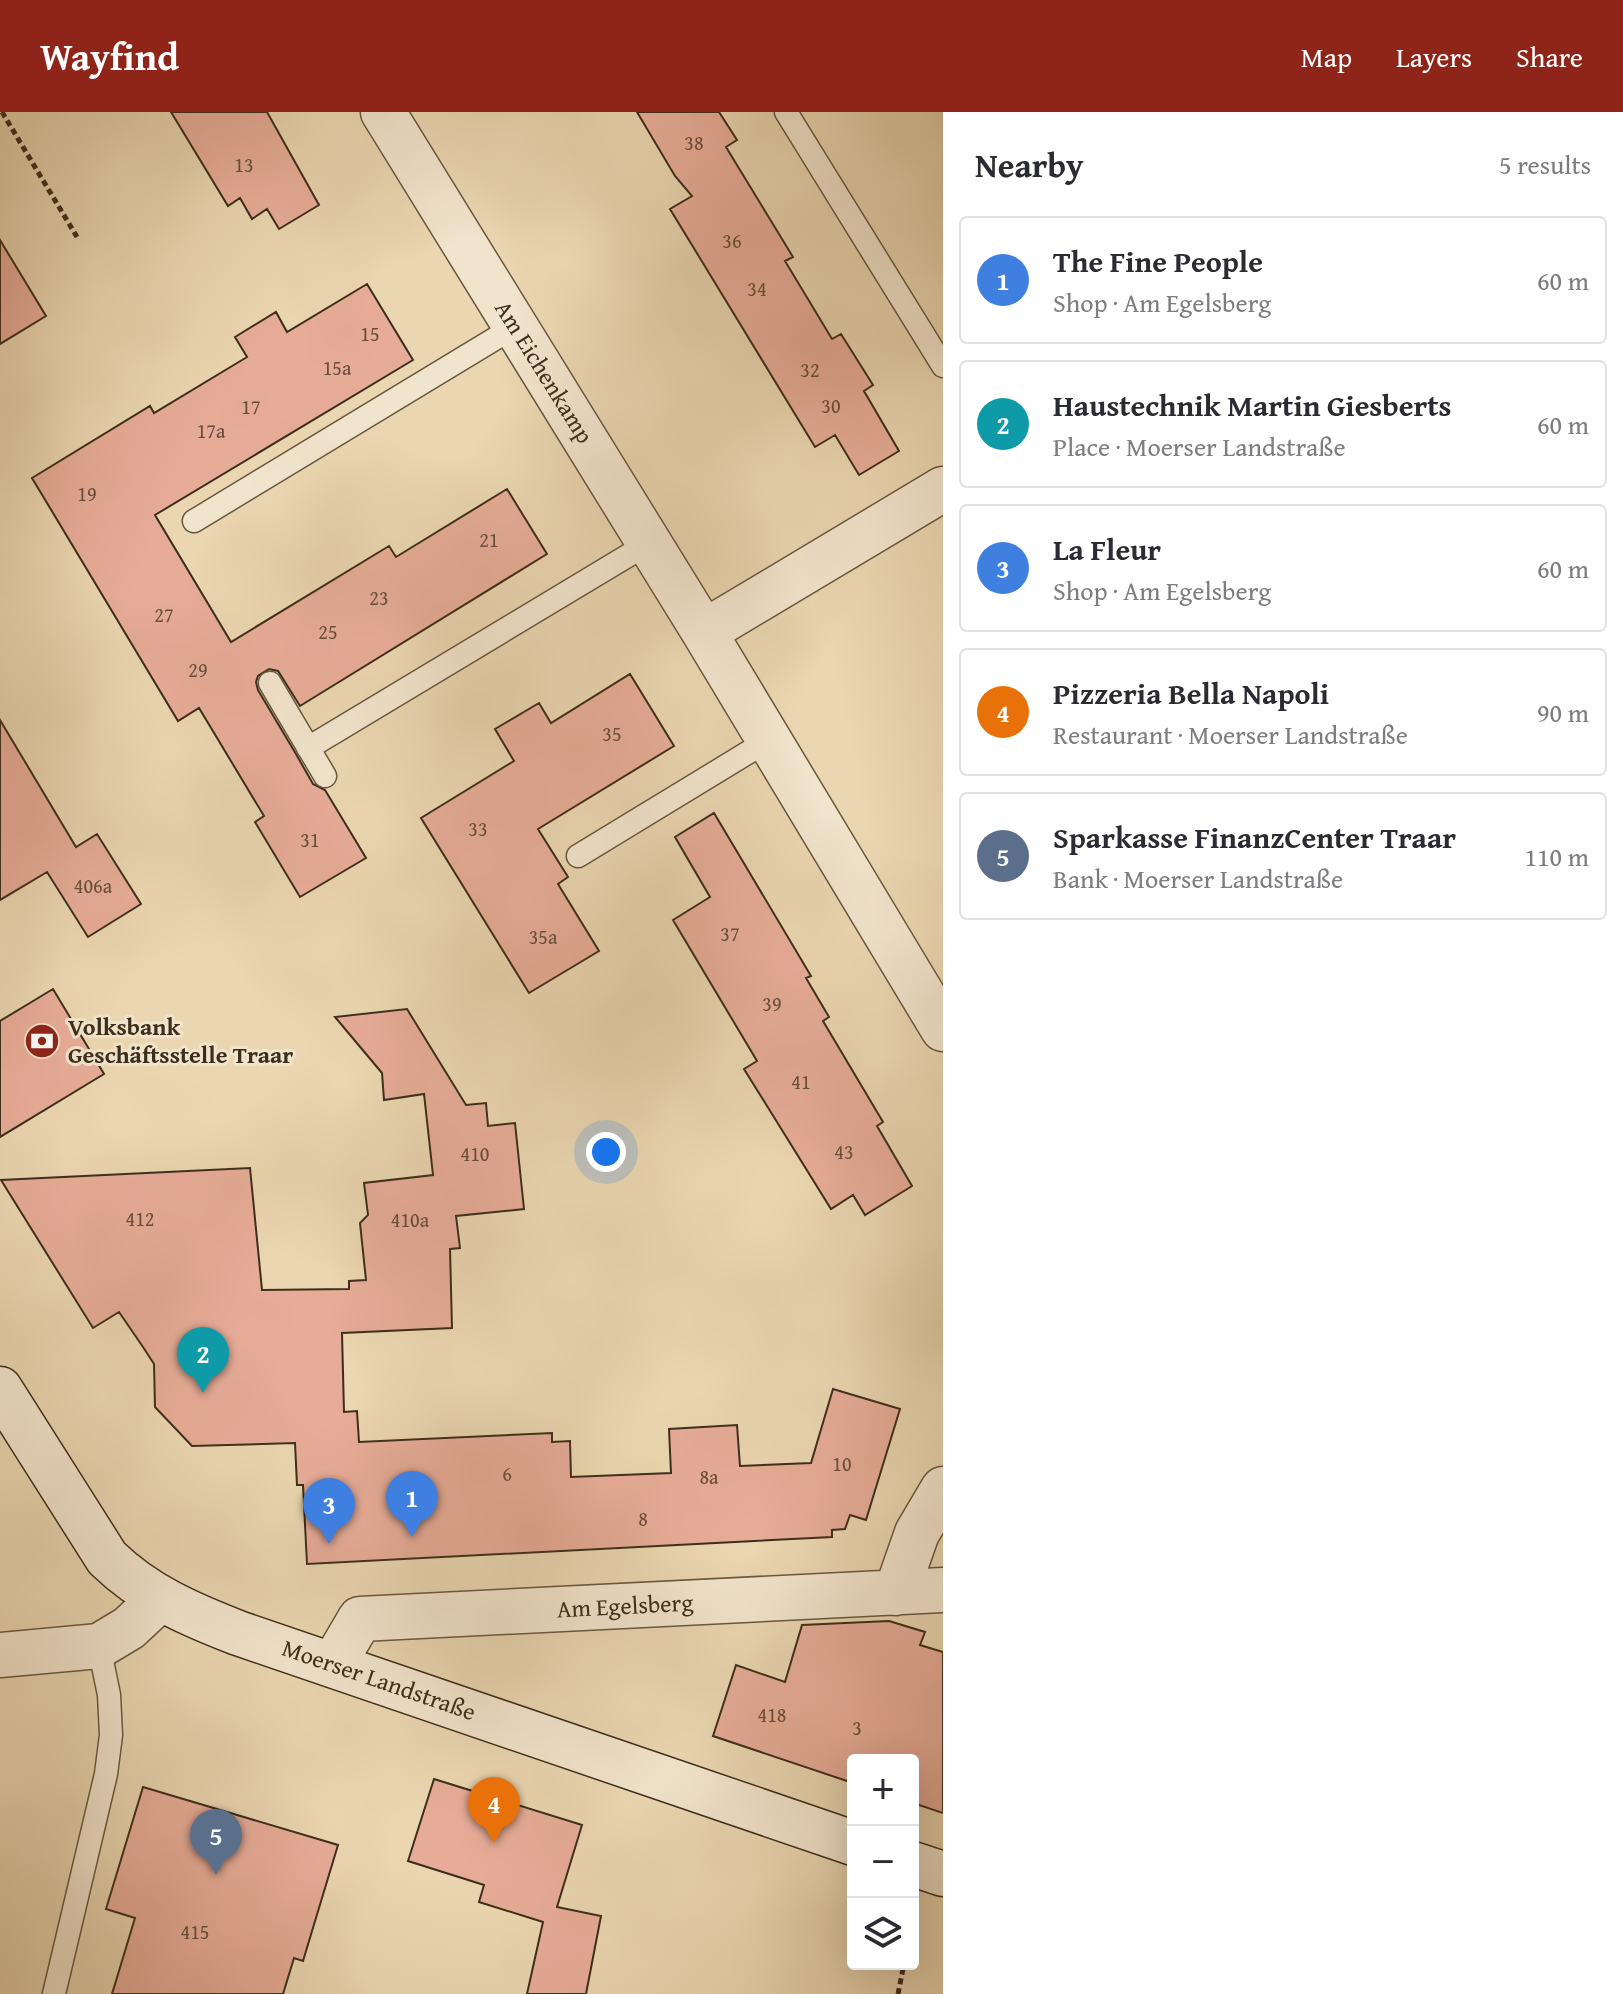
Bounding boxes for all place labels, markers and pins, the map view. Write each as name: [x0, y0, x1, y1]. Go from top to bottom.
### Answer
place label: Volksbank Geschäftsstelle Traar: [68, 1009, 293, 1072]
bank icon: Volksbank Geschäftsstelle Traar: [23, 1022, 61, 1060]
pin: 2: [177, 1327, 229, 1393]
pin: 1: [386, 1471, 438, 1537]
pin: 3: [303, 1478, 355, 1544]
pin: 4: [468, 1777, 520, 1843]
pin: 5: [190, 1809, 242, 1875]

